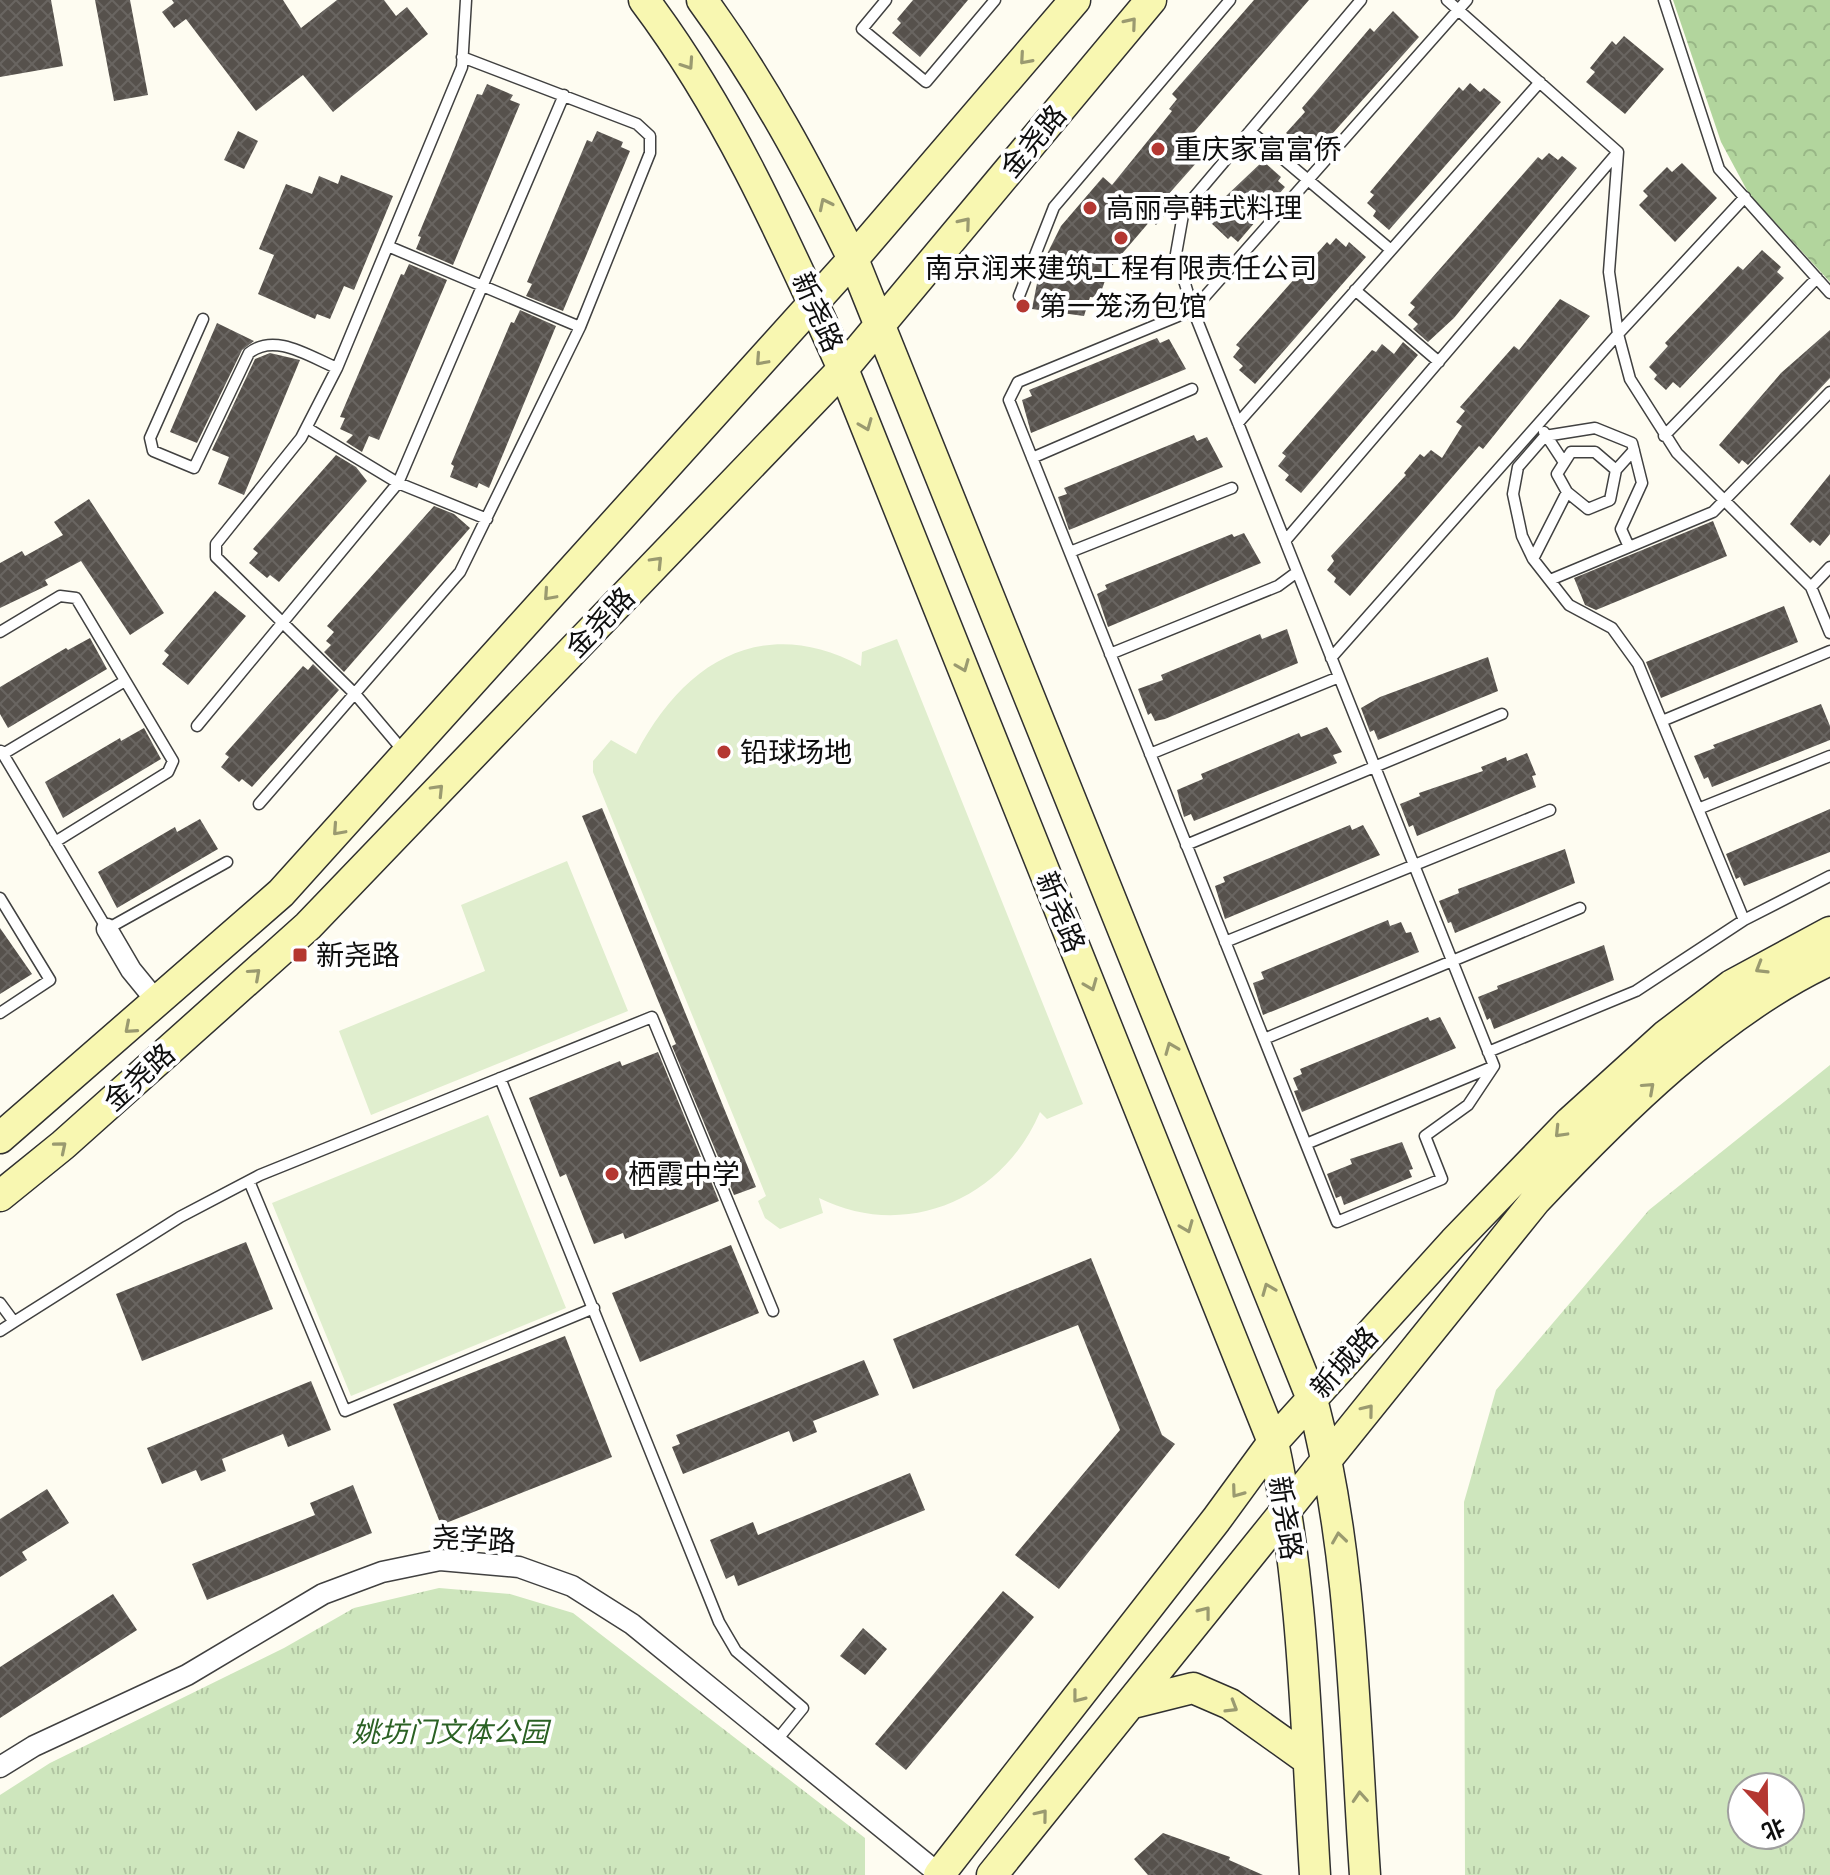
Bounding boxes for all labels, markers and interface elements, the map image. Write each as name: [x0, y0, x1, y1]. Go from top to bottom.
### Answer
one-way arrow: [1121, 18, 1136, 33]
one-way arrow: [1020, 50, 1034, 65]
one-way arrow: [678, 56, 693, 70]
street label: 金尧路: [994, 99, 1073, 184]
place label: 重庆家富富侨: [1174, 133, 1342, 166]
marker: 重庆家富富侨: [1149, 140, 1167, 158]
place label: 高丽亭韩式料理: [1106, 192, 1302, 225]
one-way arrow: [820, 197, 835, 212]
marker: 高丽亭韩式料理: [1081, 199, 1099, 217]
one-way arrow: [955, 218, 970, 233]
marker: 南京润来建筑工程有限责任公司: [1112, 229, 1130, 247]
place label: 南京润来建筑工程有限责任公司: [925, 252, 1317, 285]
street label: 新尧路: [785, 267, 850, 357]
place label: 第一笼汤包馆: [1039, 290, 1207, 323]
marker: 第一笼汤包馆: [1014, 297, 1032, 315]
one-way arrow: [756, 350, 770, 365]
one-way arrow: [856, 417, 873, 431]
one-way arrow: [648, 557, 663, 571]
street label: 金尧路: [559, 581, 641, 664]
one-way arrow: [545, 585, 559, 600]
one-way arrow: [953, 658, 969, 672]
place label: 铅球场地: [740, 736, 852, 769]
marker: 铅球场地: [715, 743, 733, 761]
one-way arrow: [429, 785, 444, 799]
one-way arrow: [334, 820, 348, 835]
street label: 新尧路: [1030, 867, 1092, 957]
place label: 新尧路: [316, 939, 400, 972]
marker: 新尧路: [291, 946, 309, 964]
one-way arrow: [1755, 958, 1770, 973]
one-way arrow: [245, 969, 260, 983]
one-way arrow: [1081, 977, 1097, 991]
one-way arrow: [124, 1018, 139, 1033]
street label: 金尧路: [97, 1037, 182, 1118]
one-way arrow: [1165, 1042, 1181, 1056]
one-way arrow: [1640, 1084, 1655, 1098]
one-way arrow: [1555, 1123, 1569, 1137]
one-way arrow: [51, 1142, 66, 1157]
place label: 栖霞中学: [628, 1158, 740, 1191]
marker: 栖霞中学: [603, 1165, 621, 1183]
one-way arrow: [1177, 1219, 1194, 1233]
one-way arrow: [1261, 1283, 1278, 1297]
street label: 新城路: [1304, 1320, 1385, 1405]
one-way arrow: [1358, 1405, 1373, 1419]
street label: 新尧路: [1263, 1474, 1308, 1562]
one-way arrow: [1232, 1483, 1247, 1497]
street label: 尧学路: [431, 1521, 517, 1558]
one-way arrow: [1331, 1531, 1348, 1545]
one-way arrow: [1195, 1606, 1209, 1621]
one-way arrow: [1073, 1688, 1088, 1702]
one-way arrow: [1223, 1697, 1238, 1713]
park label: 姚坊门文体公园: [352, 1716, 552, 1749]
north arrow: [1726, 1771, 1806, 1851]
one-way arrow: [1352, 1790, 1369, 1803]
one-way arrow: [1032, 1809, 1047, 1824]
text: 北: [1758, 1813, 1788, 1845]

